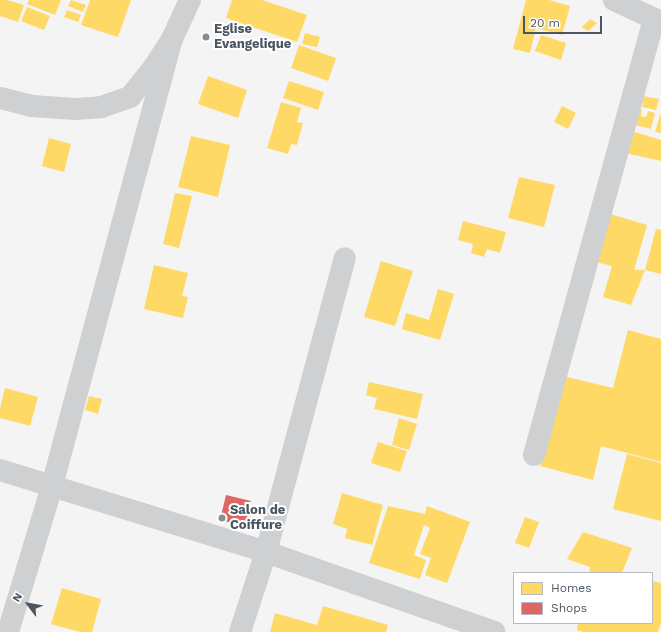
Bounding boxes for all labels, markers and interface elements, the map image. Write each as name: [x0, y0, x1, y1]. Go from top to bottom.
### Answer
scale bar: [525, 8, 604, 34]
text: 20 m: [530, 16, 560, 30]
place label: Eglise Evangelique: [214, 22, 291, 53]
marker: Eglise Evangelique: [201, 32, 211, 42]
place label: Salon de Coiffure: [230, 503, 285, 534]
marker: Salon de Coiffure: [217, 513, 227, 523]
legend: [513, 572, 653, 624]
text: Homes: [551, 581, 592, 595]
north arrow: [8, 584, 48, 624]
text: N: [10, 590, 25, 604]
text: Shops: [551, 601, 587, 615]

